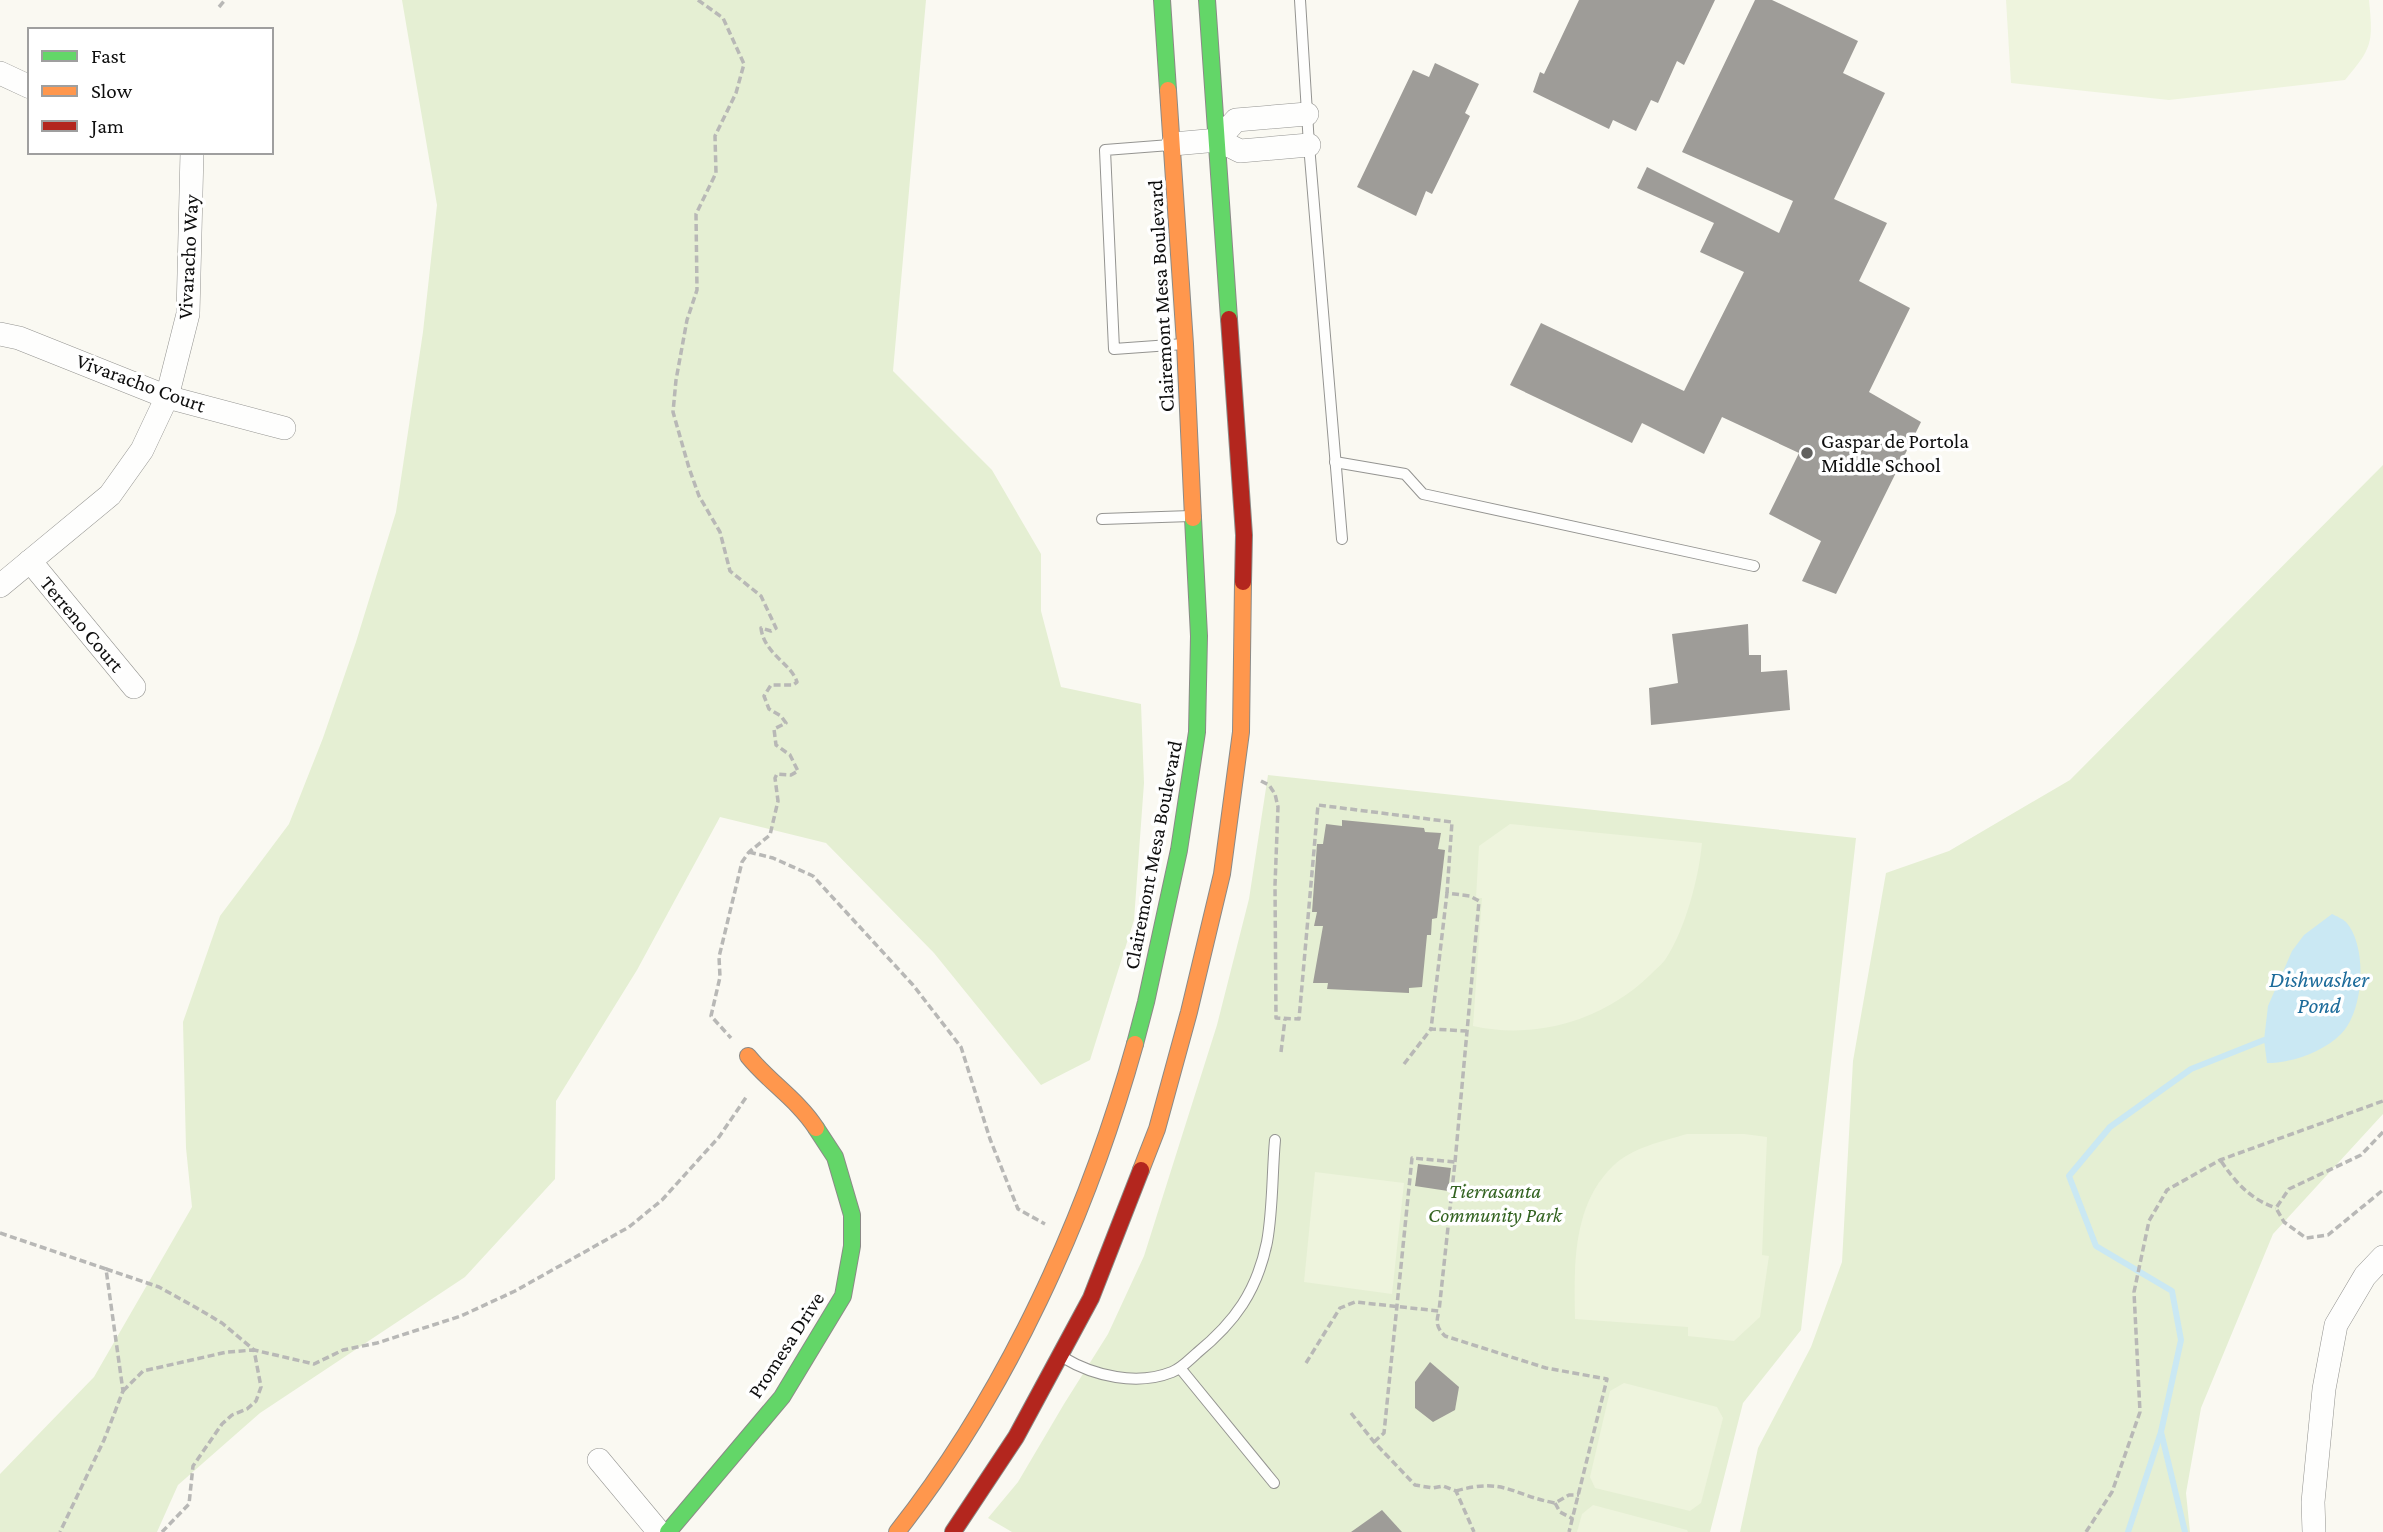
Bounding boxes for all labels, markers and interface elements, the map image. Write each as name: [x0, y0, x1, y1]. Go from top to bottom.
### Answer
legend: [28, 28, 273, 154]
text: Fast: [91, 44, 127, 68]
text: Slow: [91, 79, 133, 103]
text: Jam: [89, 114, 124, 138]
street label: Clairemont Mesa Boulevard: [1143, 179, 1179, 413]
street label: Vivaracho Way: [173, 194, 203, 320]
street label: Vivaracho Court: [73, 349, 210, 418]
place label: Gaspar de Portola Middle School: [1821, 429, 1969, 477]
marker: Gaspar de Portola Middle School: [1799, 445, 1815, 461]
street label: Terreno Court: [35, 571, 130, 677]
street label: Clairemont Mesa Boulevard: [1119, 739, 1187, 971]
water label: Dishwasher Pond: [2269, 966, 2370, 1018]
park label: Tierrasanta Community Park: [1428, 1179, 1563, 1227]
street label: Promesa Drive: [743, 1287, 829, 1403]

